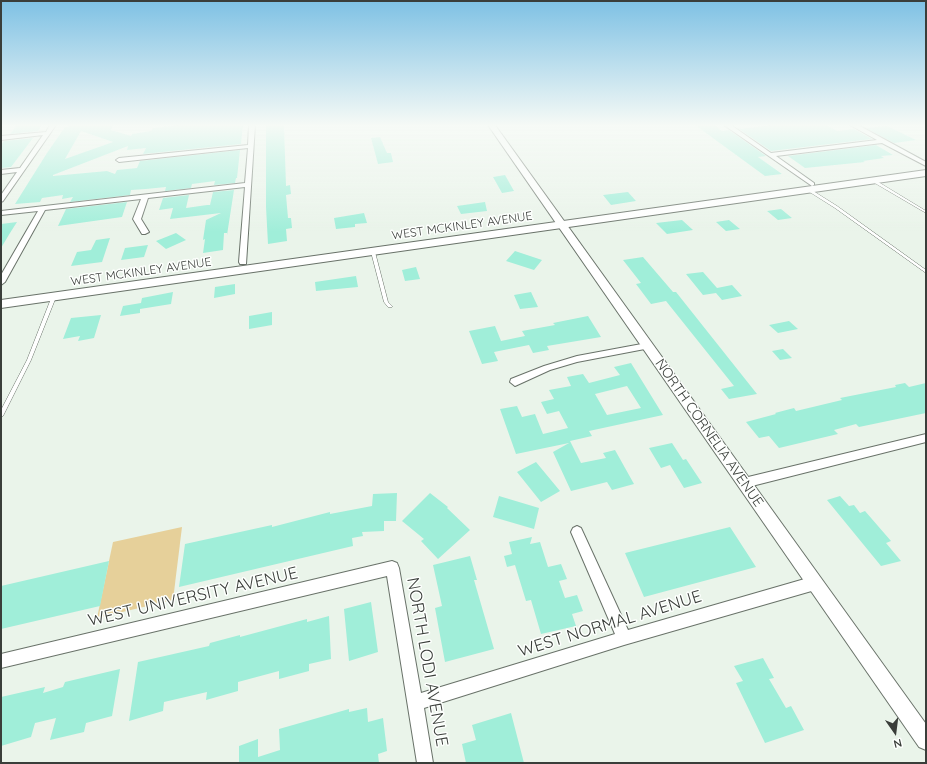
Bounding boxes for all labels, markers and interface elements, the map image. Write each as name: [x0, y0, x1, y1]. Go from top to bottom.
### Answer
street label: WEST MCKINLEY AVENUE: [391, 209, 533, 243]
street label: WEST MCKINLEY AVENUE: [70, 255, 212, 289]
street label: NORTH CORNELIA AVENUE: [651, 356, 767, 510]
street label: WEST UNIVERSITY AVENUE: [86, 563, 300, 631]
street label: NORTH LODI AVENUE: [402, 576, 452, 748]
street label: WEST NORMAL AVENUE: [516, 586, 704, 662]
north arrow: [875, 712, 915, 752]
text: N: [892, 736, 904, 751]

